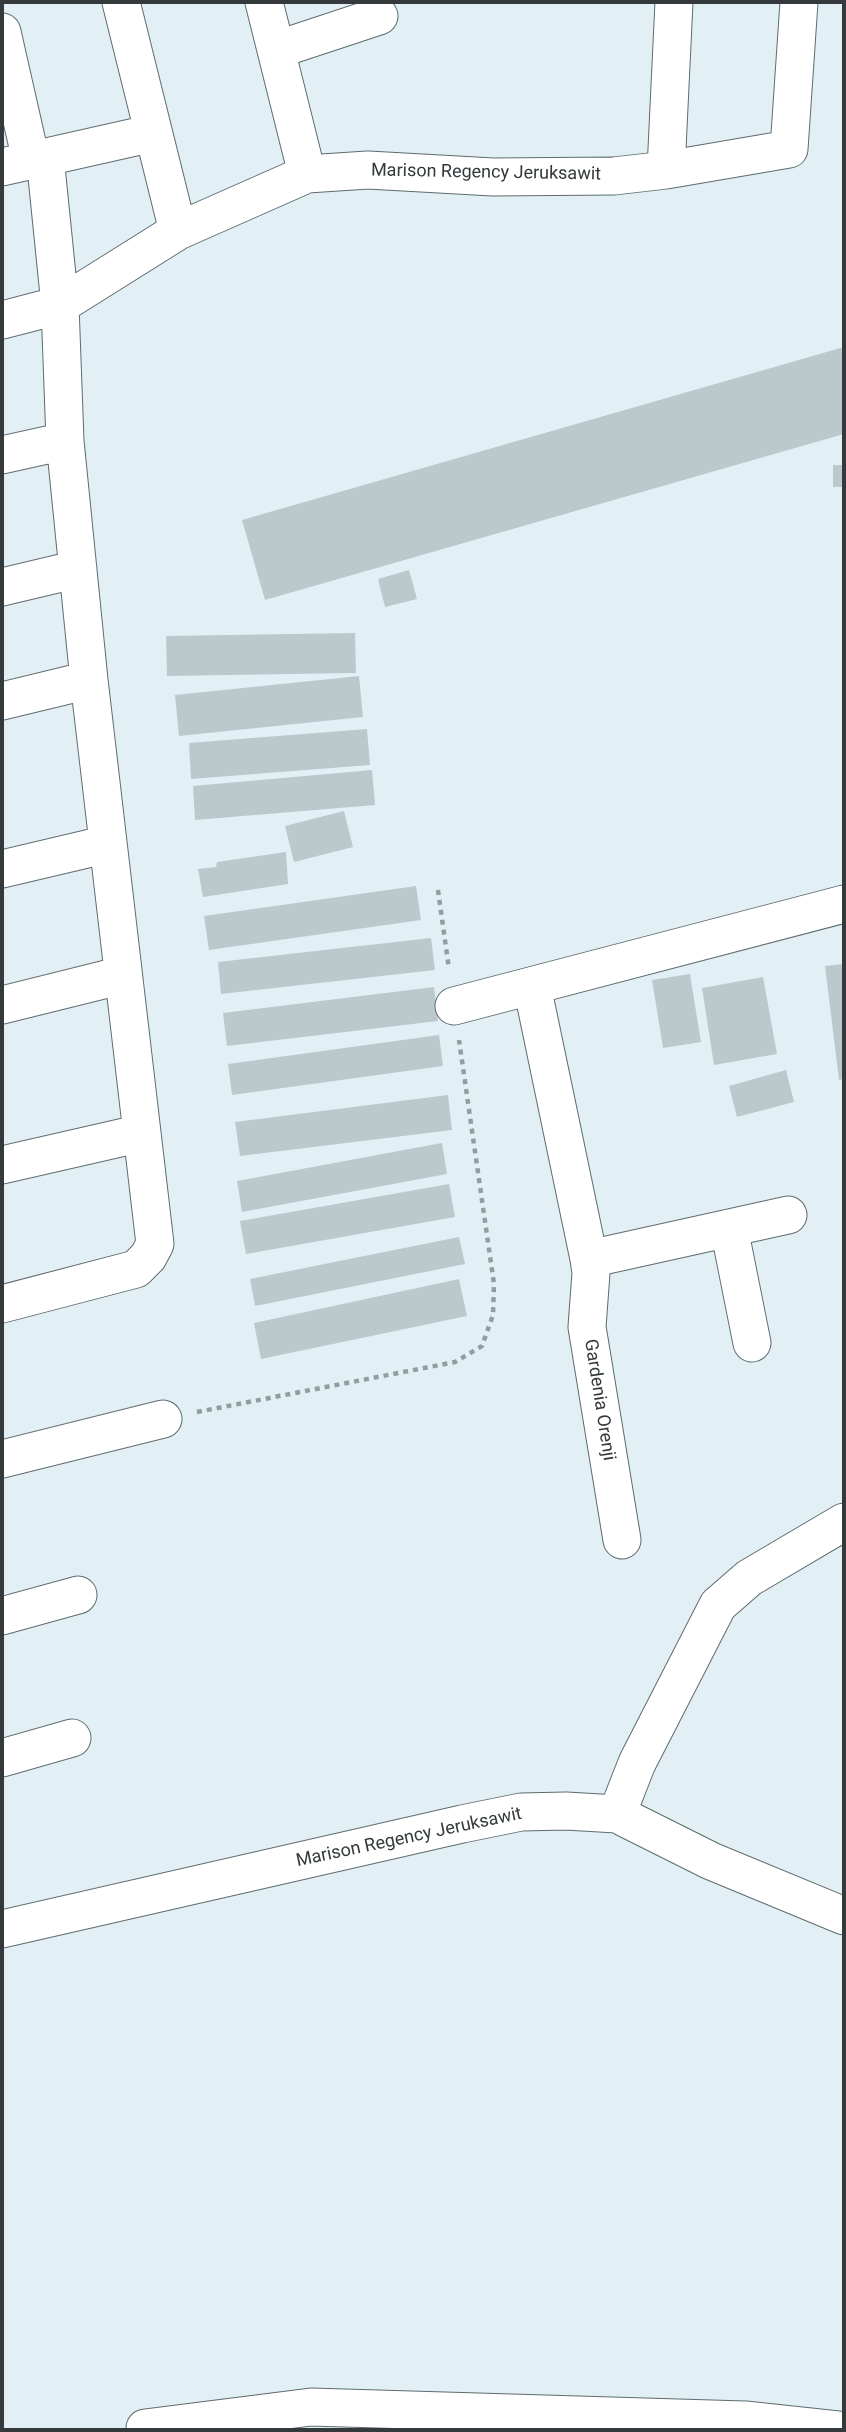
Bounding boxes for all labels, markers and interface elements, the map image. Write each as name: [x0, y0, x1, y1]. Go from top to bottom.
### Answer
street label: Marison Regency Jeruksawit: [371, 160, 601, 186]
street label: Gardenia Orenji: [579, 1338, 619, 1462]
street label: Marison Regency Jeruksawit: [294, 1804, 524, 1872]

